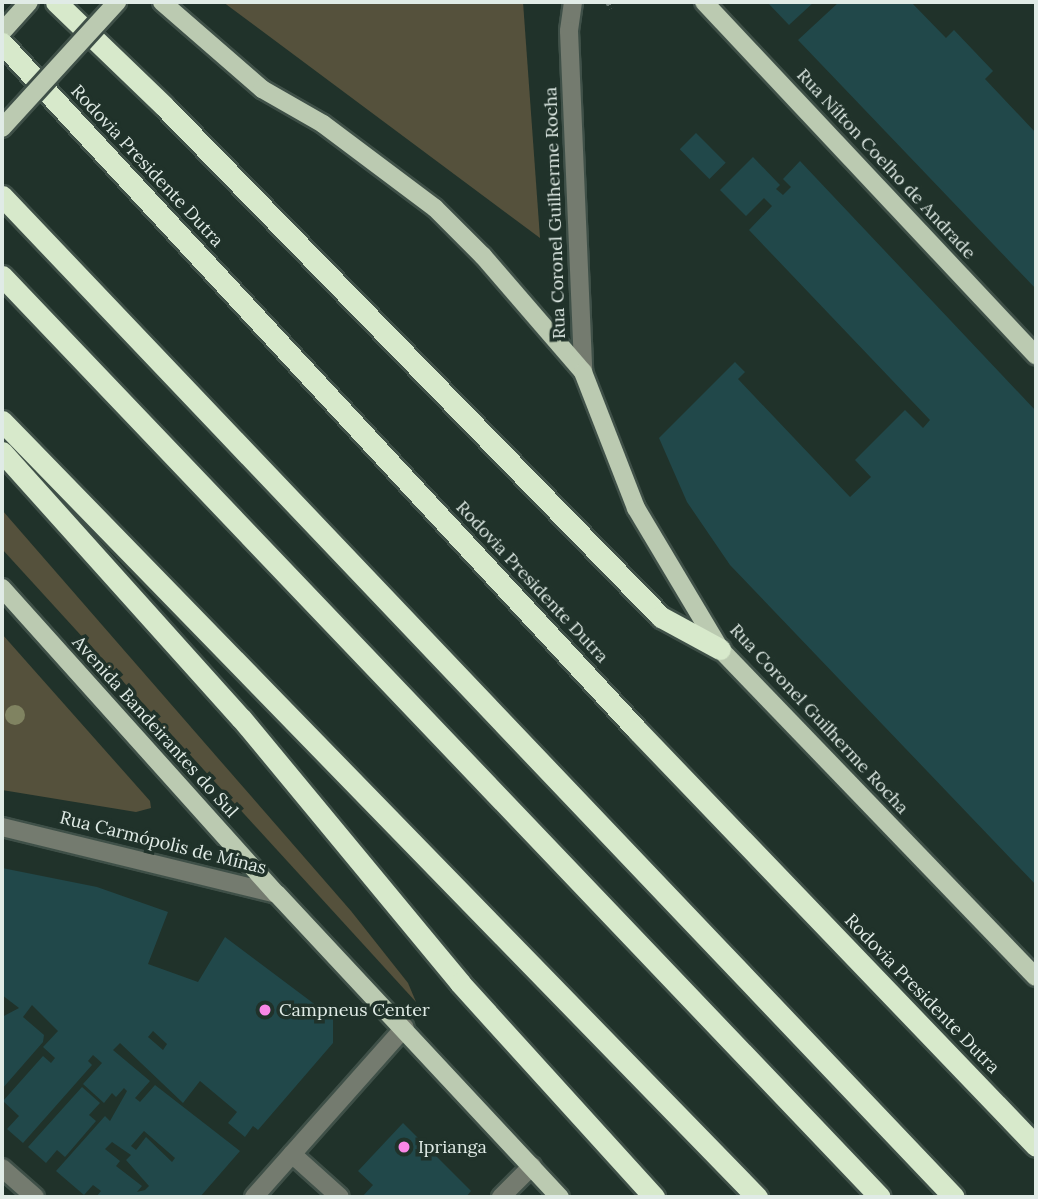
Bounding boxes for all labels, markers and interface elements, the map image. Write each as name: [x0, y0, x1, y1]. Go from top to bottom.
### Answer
street label: Rua Nílton Coelho de Andrade: [792, 64, 980, 264]
street label: Rodovia Presidente Dutra: [66, 81, 228, 251]
street label: Rua Coronel Guilherme Rocha: [540, 87, 570, 339]
street label: Rodovia Presidente Dutra: [451, 497, 613, 667]
street label: Rua Coronel Guilherme Rocha: [725, 619, 913, 819]
street label: Avenida Bandeirantes do Sul: [68, 632, 242, 822]
street label: Rua Carmópolis de Minas: [58, 807, 268, 879]
street label: Rodovia Presidente Dutra: [840, 910, 1004, 1078]
place label: Campneus Center: [279, 999, 430, 1021]
marker: Campneus Center: [257, 1002, 273, 1018]
place label: Iprianga: [418, 1136, 487, 1158]
marker: Iprianga: [396, 1139, 412, 1155]

